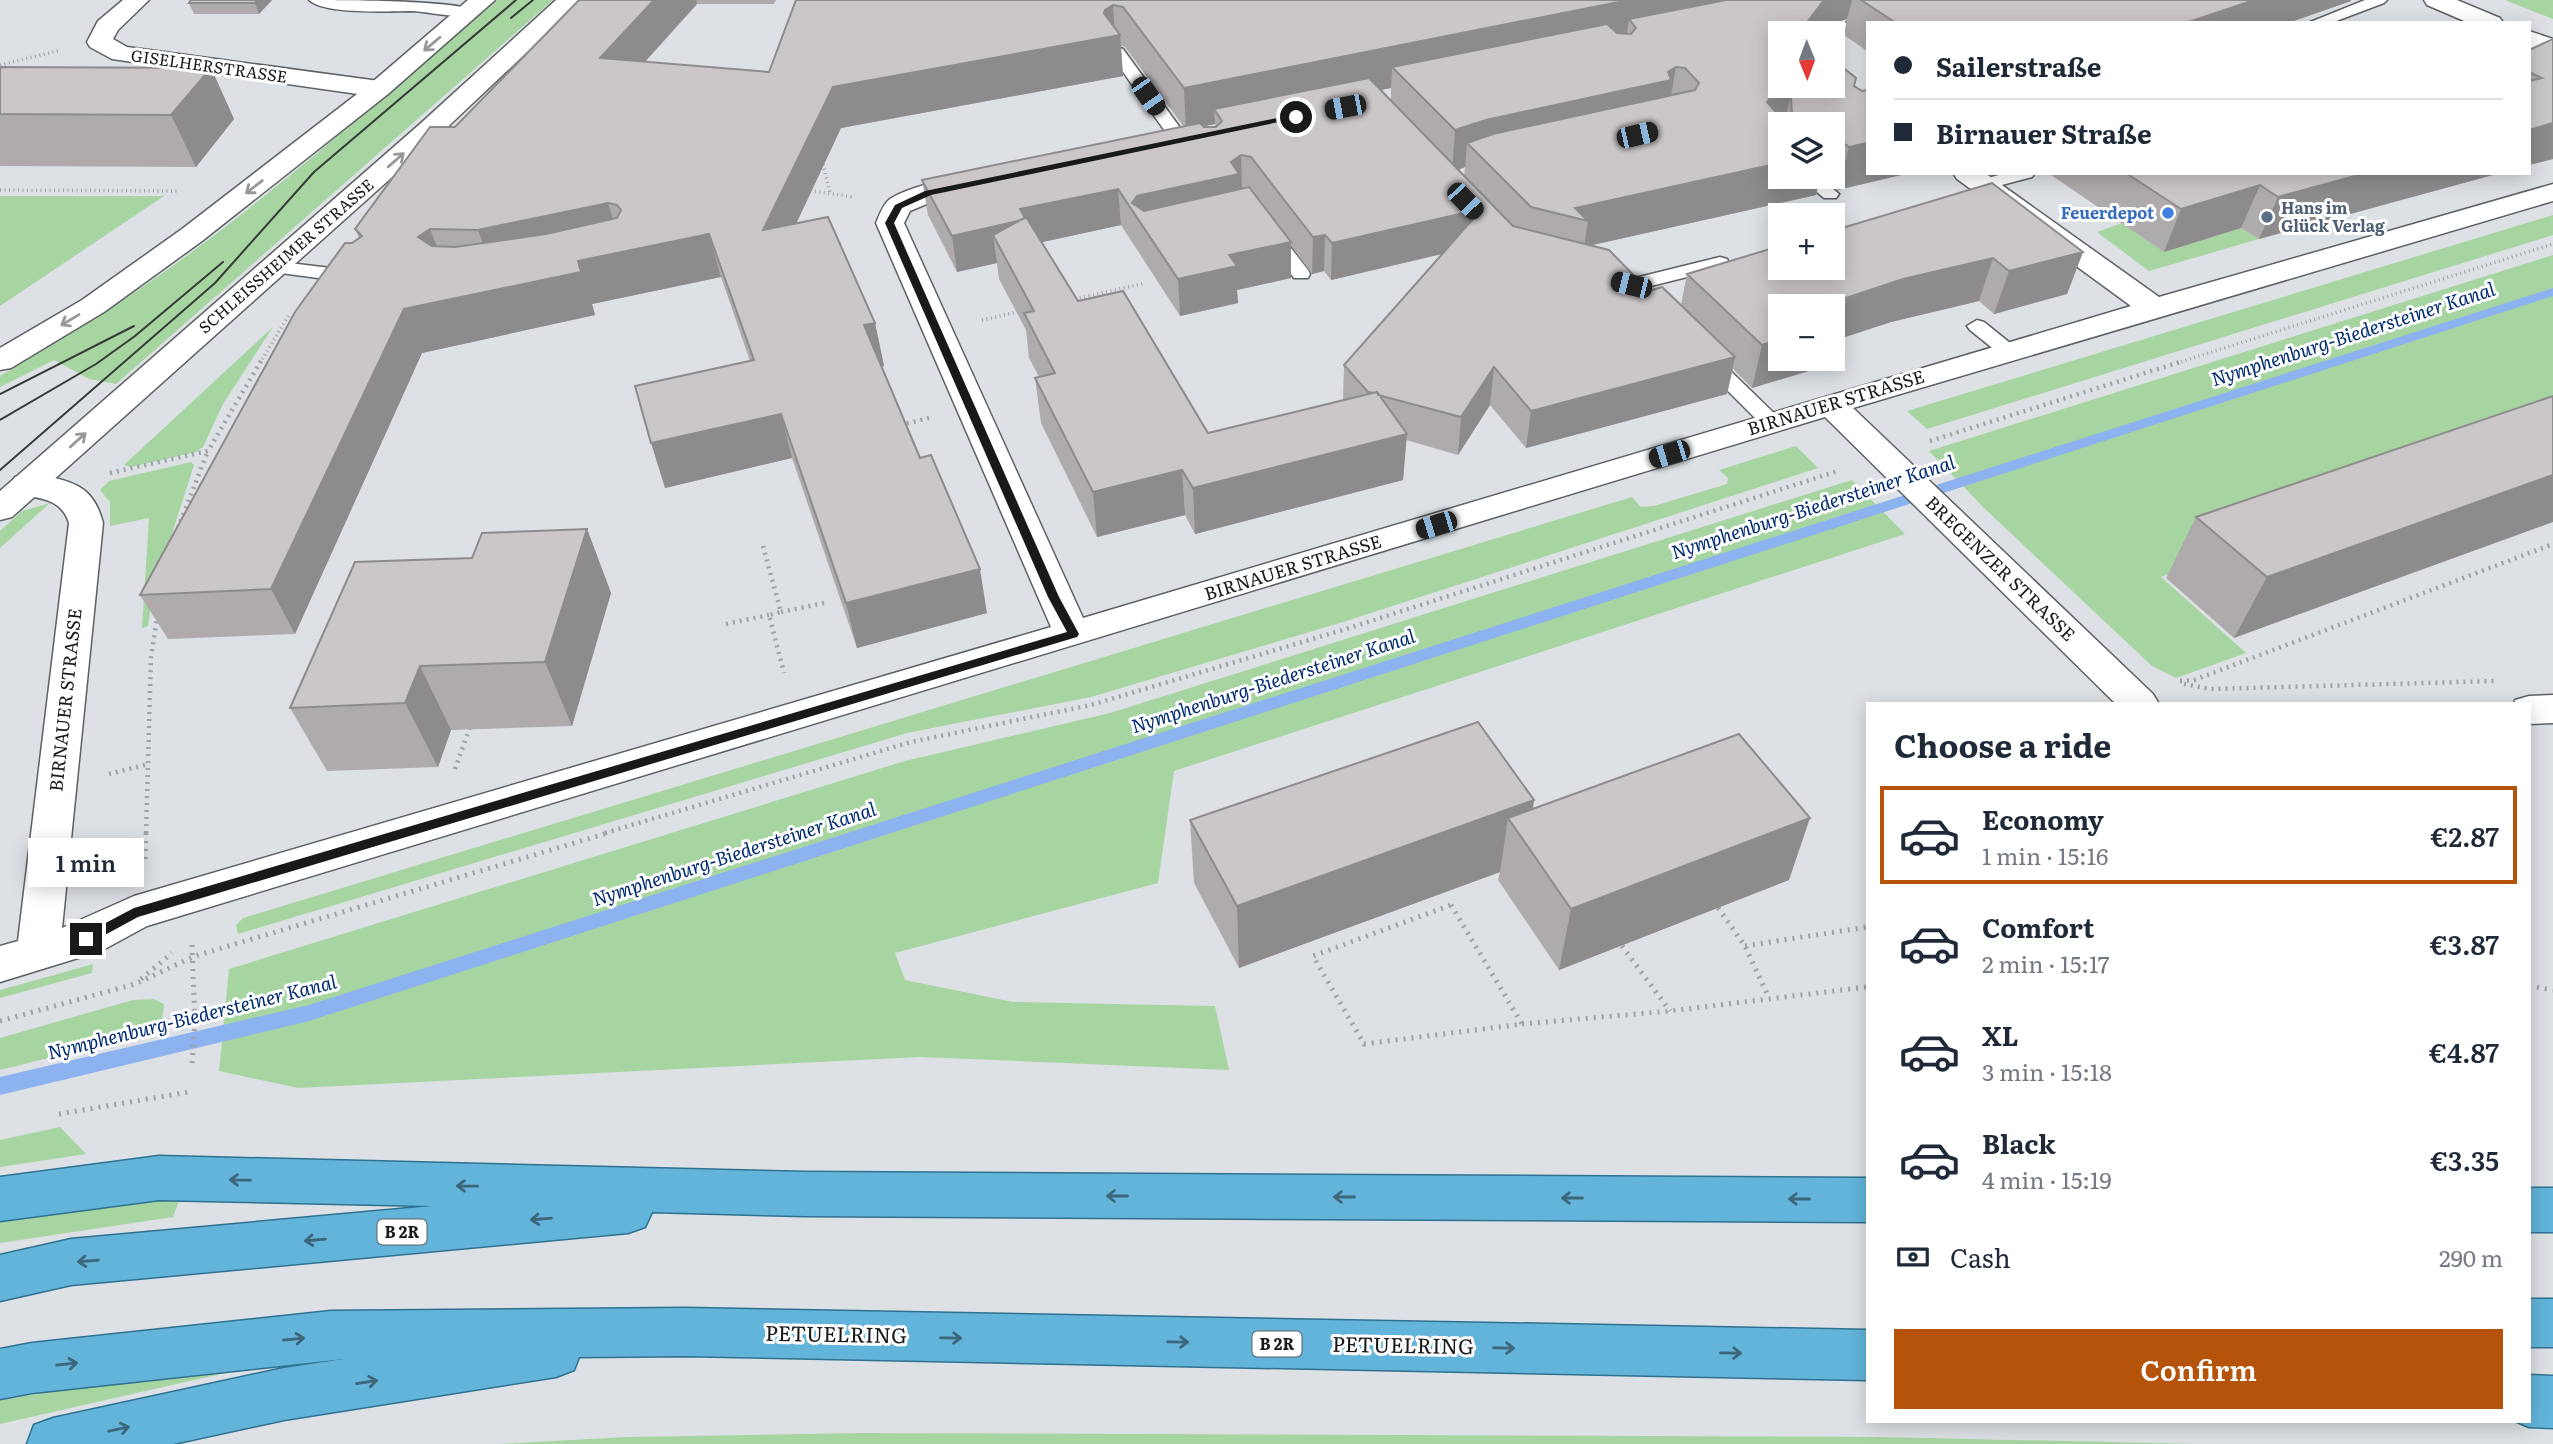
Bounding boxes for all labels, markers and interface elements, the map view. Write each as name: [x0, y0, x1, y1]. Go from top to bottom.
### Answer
north arrow: [1768, 21, 1844, 98]
map controls: [1768, 21, 1845, 371]
one-way arrow: [423, 37, 441, 52]
street label: GISELHERSTRASSE: [130, 42, 289, 88]
text: Sailerstraße: [1936, 46, 2102, 85]
car: [1128, 73, 1169, 119]
car: [1323, 93, 1368, 121]
route start: [1280, 101, 1312, 133]
button: layers: [1768, 112, 1845, 189]
text: Birnauer Straße: [1936, 113, 2152, 152]
car: [1615, 120, 1660, 150]
one-way arrow: [386, 152, 404, 168]
street label: SCHLEISSHEIMER STRASSE: [192, 172, 378, 338]
one-way arrow: [245, 179, 264, 194]
car: [1443, 179, 1488, 223]
place label: Hans im Glück Verlag: [2281, 195, 2385, 237]
place label: Feuerdepot: [2061, 200, 2154, 224]
button: +: [1768, 203, 1845, 280]
marker: Feuerdepot: [2160, 205, 2176, 221]
marker: Hans im Glück Verlag: [2259, 209, 2275, 225]
car: [1609, 270, 1654, 300]
water label: Nymphenburg-Biedersteiner Kanal: [2207, 274, 2499, 392]
button: −: [1768, 294, 1845, 371]
one-way arrow: [60, 313, 80, 327]
street label: BIRNAUER STRASSE: [1744, 362, 1928, 441]
one-way arrow: [69, 432, 87, 448]
car: [1646, 438, 1693, 470]
water label: Nymphenburg-Biedersteiner Kanal: [1667, 447, 1959, 565]
street label: BREGENZER STRASSE: [1920, 489, 2082, 647]
car: [1413, 509, 1460, 541]
street label: BIRNAUER STRASSE: [1201, 527, 1385, 606]
street label: BIRNAUER STRASSE: [41, 607, 88, 793]
water label: Nymphenburg-Biedersteiner Kanal: [1127, 621, 1419, 739]
text: Choose a ride: [1894, 720, 2111, 768]
water label: Nymphenburg-Biedersteiner Kanal: [588, 794, 880, 912]
text: Economy: [1982, 799, 2104, 838]
icon: car: [1898, 804, 1961, 867]
text: €2.87: [2430, 816, 2499, 855]
callout: 1 min: [28, 838, 144, 886]
text: 1 min · 15:16: [1982, 838, 2108, 872]
text: 1 min: [56, 845, 116, 879]
text: Comfort: [1982, 907, 2094, 946]
icon: car: [1898, 912, 1961, 975]
route end: [70, 923, 102, 955]
text: €3.87: [2430, 924, 2499, 963]
text: 2 min · 15:17: [1982, 946, 2109, 980]
water label: Nymphenburg-Biedersteiner Kanal: [44, 966, 340, 1066]
text: XL: [1982, 1015, 2019, 1054]
icon: car: [1898, 1020, 1961, 1083]
text: €4.87: [2429, 1032, 2499, 1071]
text: 3 min · 15:18: [1982, 1054, 2112, 1088]
text: Black: [1982, 1123, 2056, 1162]
icon: car: [1898, 1128, 1961, 1191]
text: €3.35: [2430, 1140, 2499, 1179]
text: 4 min · 15:19: [1982, 1162, 2111, 1196]
one-way arrow: [228, 1173, 251, 1187]
one-way arrow: [456, 1179, 479, 1193]
one-way arrow: [1105, 1189, 1128, 1203]
one-way arrow: [1333, 1190, 1356, 1204]
one-way arrow: [1560, 1191, 1583, 1205]
one-way arrow: [1788, 1192, 1811, 1206]
one-way arrow: [531, 1213, 553, 1226]
road number: B 2R: [378, 1220, 426, 1244]
one-way arrow: [304, 1234, 327, 1247]
text: Cash: [1950, 1237, 2011, 1276]
icon: cash: [1894, 1238, 1932, 1276]
text: 290 m: [2439, 1240, 2503, 1274]
one-way arrow: [78, 1255, 100, 1268]
street label: PETUELRING: [765, 1316, 907, 1349]
street label: PETUELRING: [1332, 1327, 1474, 1360]
button: Confirm: [1894, 1329, 2503, 1409]
one-way arrow: [939, 1331, 962, 1344]
one-way arrow: [282, 1332, 304, 1345]
road number: B 2R: [1252, 1332, 1302, 1356]
one-way arrow: [1166, 1335, 1189, 1349]
one-way arrow: [1492, 1341, 1515, 1355]
one-way arrow: [1719, 1346, 1742, 1359]
one-way arrow: [56, 1357, 78, 1370]
one-way arrow: [355, 1375, 377, 1388]
one-way arrow: [107, 1421, 130, 1435]

